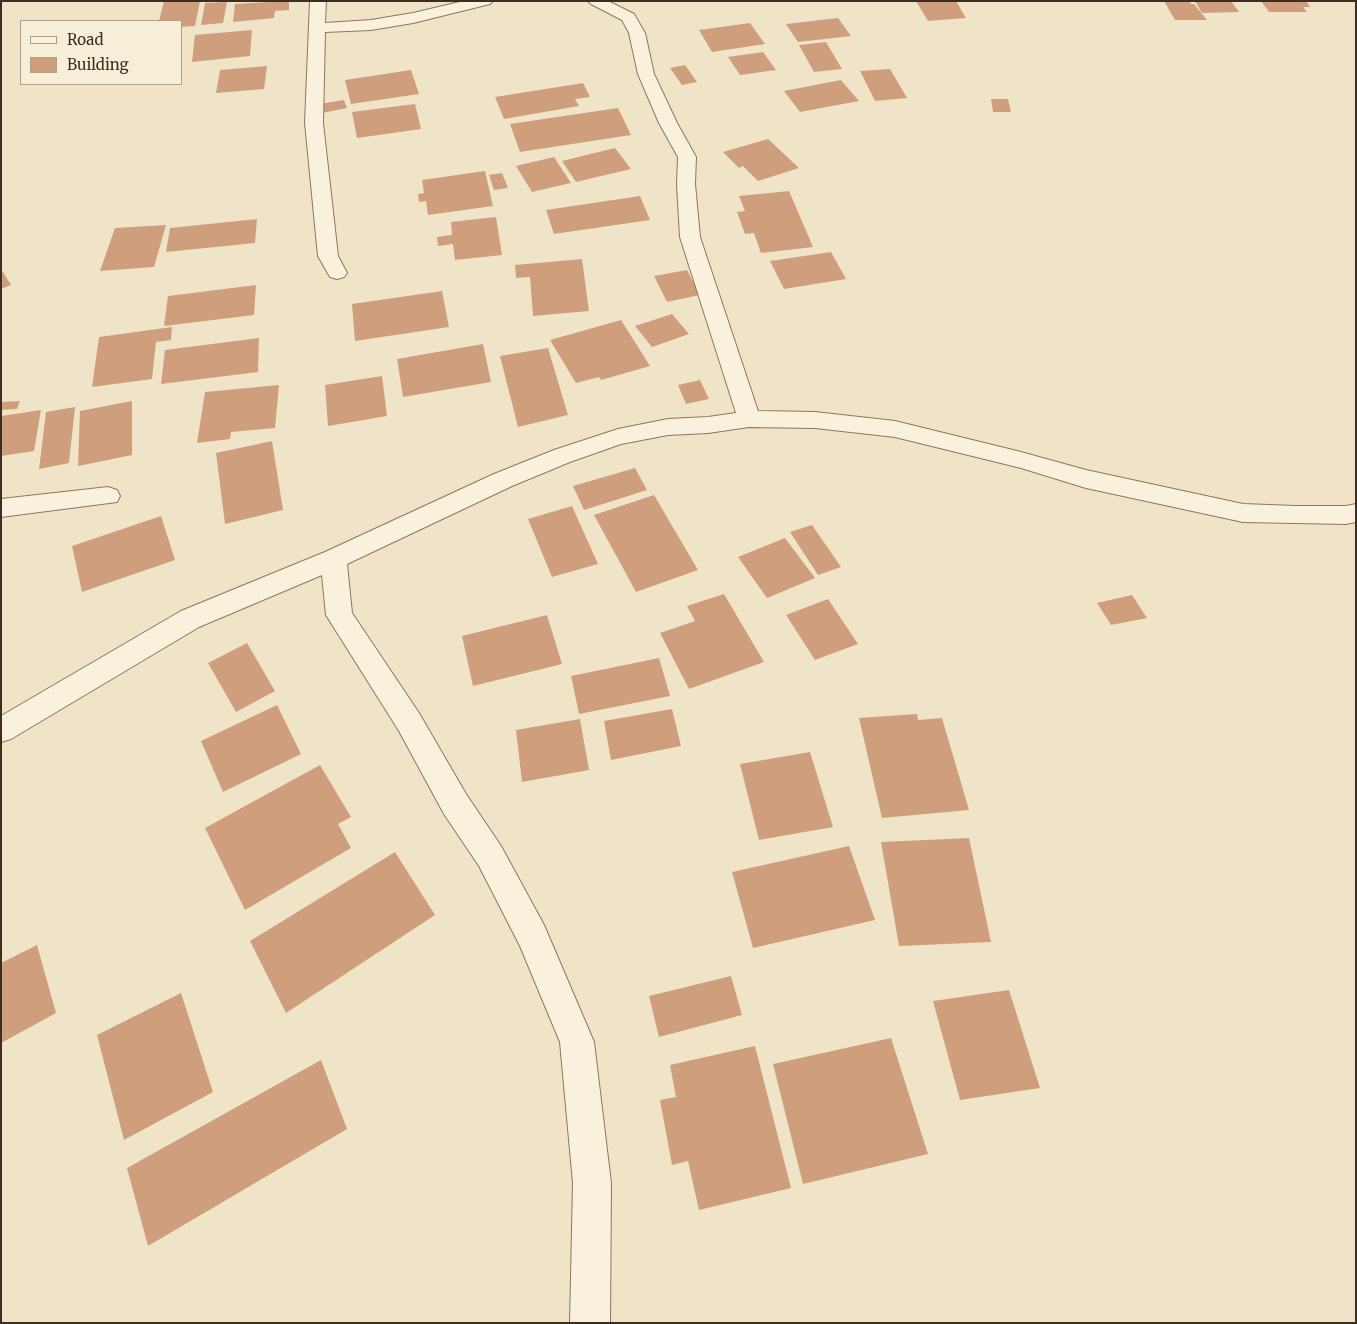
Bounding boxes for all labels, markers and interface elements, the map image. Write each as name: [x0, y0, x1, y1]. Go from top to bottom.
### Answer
legend: [20, 20, 182, 85]
text: Road: [67, 30, 103, 49]
text: Building: [67, 55, 129, 74]

